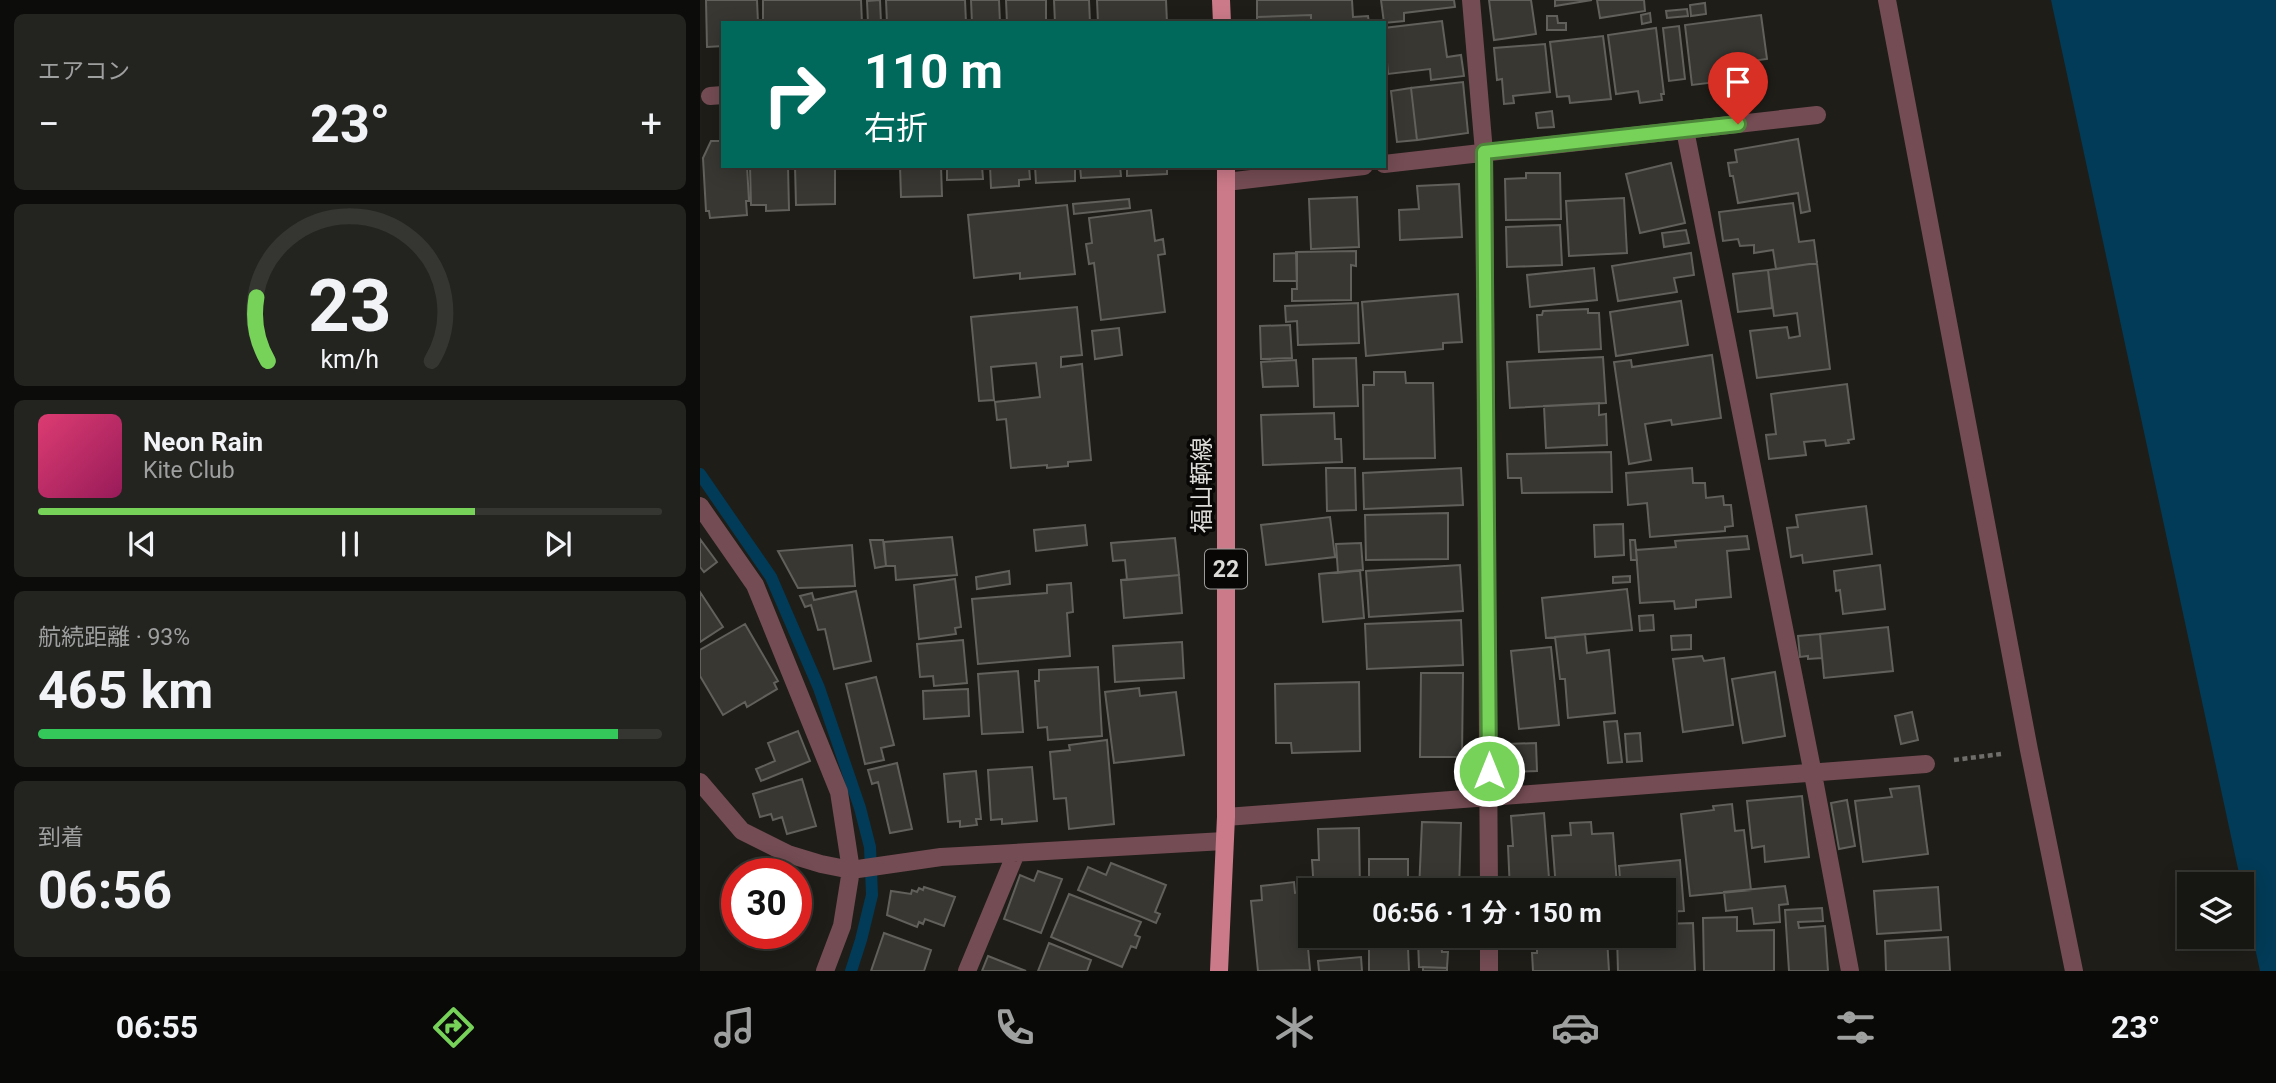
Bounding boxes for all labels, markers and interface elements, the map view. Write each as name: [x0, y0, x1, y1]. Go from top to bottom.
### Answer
text: 110 m: [864, 43, 1003, 100]
icon: right: [749, 49, 840, 140]
pin: [1708, 52, 1768, 124]
text: エアコン: [38, 58, 130, 85]
icon: arrive: [1719, 63, 1757, 101]
text: 23°: [310, 94, 390, 155]
text: −: [38, 102, 60, 146]
text: +: [640, 102, 662, 146]
text: 右折: [864, 109, 928, 147]
text: 23: [308, 264, 392, 350]
text: km/h: [321, 345, 379, 374]
text: Neon Rain: [143, 427, 263, 457]
street label: 福山鞆線: [1188, 437, 1216, 533]
text: Kite Club: [143, 457, 235, 484]
icon: previous: [123, 525, 161, 563]
icon: pause: [331, 525, 369, 563]
icon: next: [539, 525, 577, 563]
road number: 22: [1205, 550, 1247, 589]
text: 航続距離 · 93%: [38, 624, 190, 651]
text: 465 km: [38, 660, 213, 721]
position arrow: [1452, 734, 1526, 808]
text: 到着: [38, 824, 84, 851]
speed limit sign: 30: [721, 858, 812, 949]
text: 06:56: [38, 860, 172, 921]
map controls: [2177, 872, 2254, 949]
button: layers: [2177, 872, 2254, 949]
text: 06:56 · 1 分 · 150 m: [1372, 898, 1602, 928]
icon: directions: [429, 1003, 478, 1052]
icon: music: [710, 1003, 759, 1052]
icon: phone: [990, 1003, 1039, 1052]
icon: climate: [1270, 1003, 1319, 1052]
icon: car: [1551, 1003, 1600, 1052]
icon: filters: [1831, 1003, 1880, 1052]
text: 06:55: [116, 1008, 198, 1046]
text: 23°: [2111, 1008, 2160, 1046]

